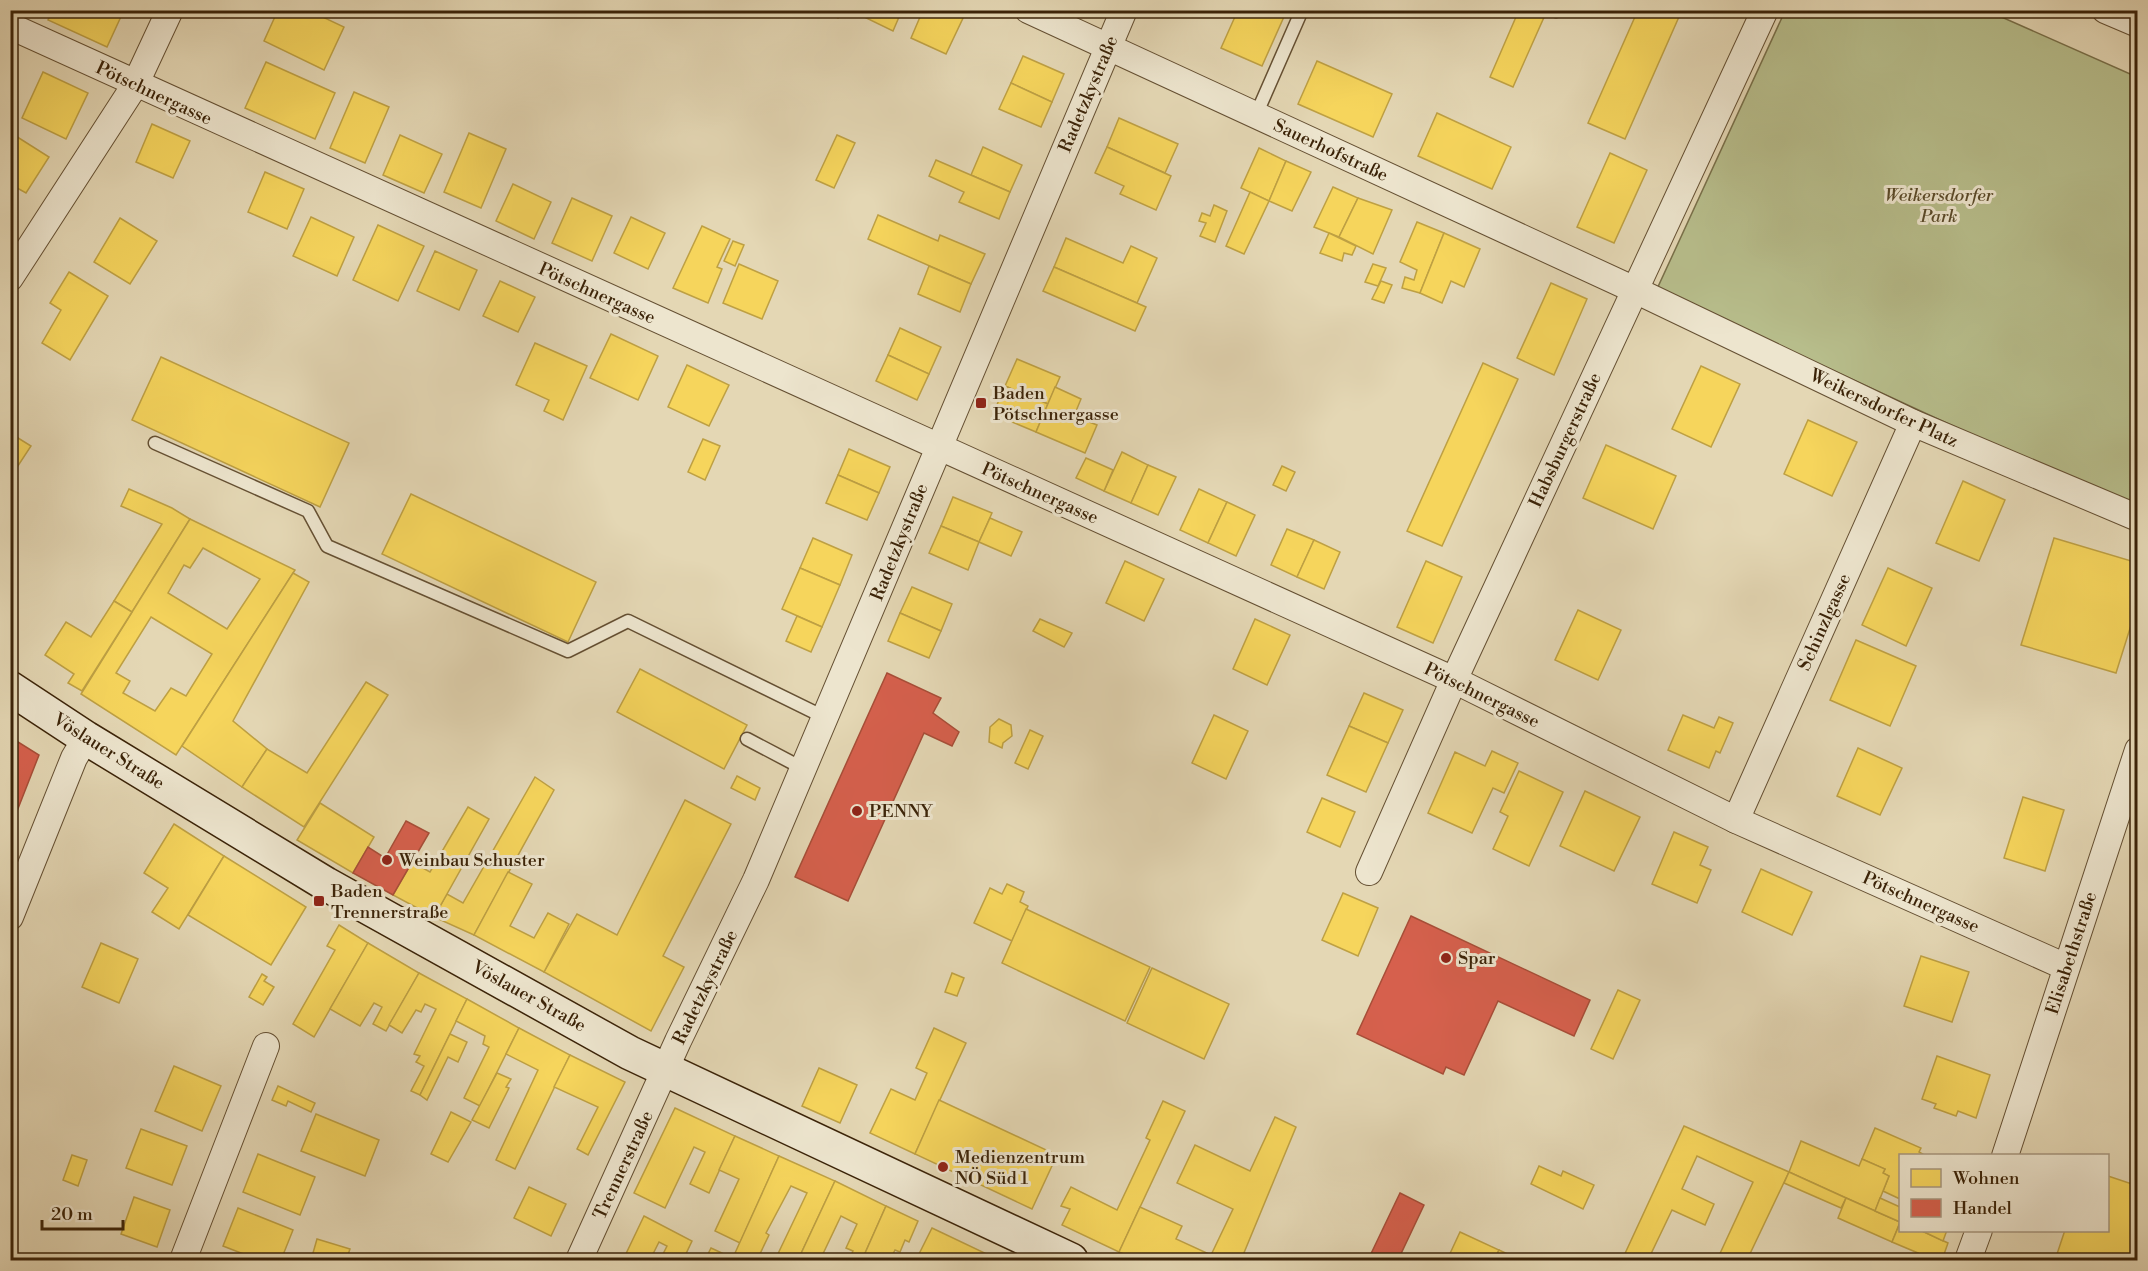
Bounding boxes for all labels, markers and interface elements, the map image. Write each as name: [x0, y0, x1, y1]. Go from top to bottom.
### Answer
street label: Radetzkystraße: [1054, 32, 1123, 156]
street label: Pötschnergasse: [92, 56, 216, 130]
street label: Sauerhofstraße: [1270, 114, 1392, 187]
park label: Weikersdorfer Park: [1885, 184, 1994, 228]
street label: Pötschnergasse: [535, 257, 659, 330]
street label: Weikersdorfer Platz: [1805, 364, 1962, 453]
street label: Habsburgerstraße: [1524, 369, 1607, 511]
place label: Baden Pötschnergasse: [992, 382, 1119, 426]
marker: Baden Pötschnergasse: [974, 396, 988, 410]
street label: Pötschnergasse: [978, 457, 1102, 530]
street label: Radetzkystraße: [865, 480, 933, 604]
street label: Schinzlgasse: [1793, 570, 1856, 674]
street label: Pötschnergasse: [1420, 658, 1543, 733]
street label: Vöslauer Straße: [48, 707, 169, 795]
place label: PENNY: [869, 800, 934, 823]
marker: PENNY: [850, 804, 864, 818]
place label: Weinbau Schuster: [398, 849, 545, 872]
marker: Weinbau Schuster: [380, 853, 394, 867]
street label: Pötschnergasse: [1859, 866, 1983, 939]
place label: Baden Trennerstraße: [330, 880, 448, 924]
street label: Elisabethstraße: [2041, 889, 2102, 1017]
marker: Baden Trennerstraße: [312, 894, 326, 908]
street label: Radetzkystraße: [668, 926, 743, 1048]
place label: Spar: [1458, 947, 1496, 970]
marker: Spar: [1439, 951, 1453, 965]
street label: Vöslauer Straße: [467, 955, 590, 1037]
street label: Trennerstraße: [588, 1107, 659, 1223]
place label: Medienzentrum NÖ Süd 1: [955, 1146, 1085, 1190]
legend: [1899, 1154, 2109, 1232]
marker: Medienzentrum NÖ Süd 1: [936, 1160, 950, 1174]
text: Wohnen: [1952, 1167, 2020, 1190]
scale bar: [42, 1193, 123, 1231]
text: Handel: [1953, 1197, 2013, 1220]
text: 20 m: [51, 1203, 93, 1226]

